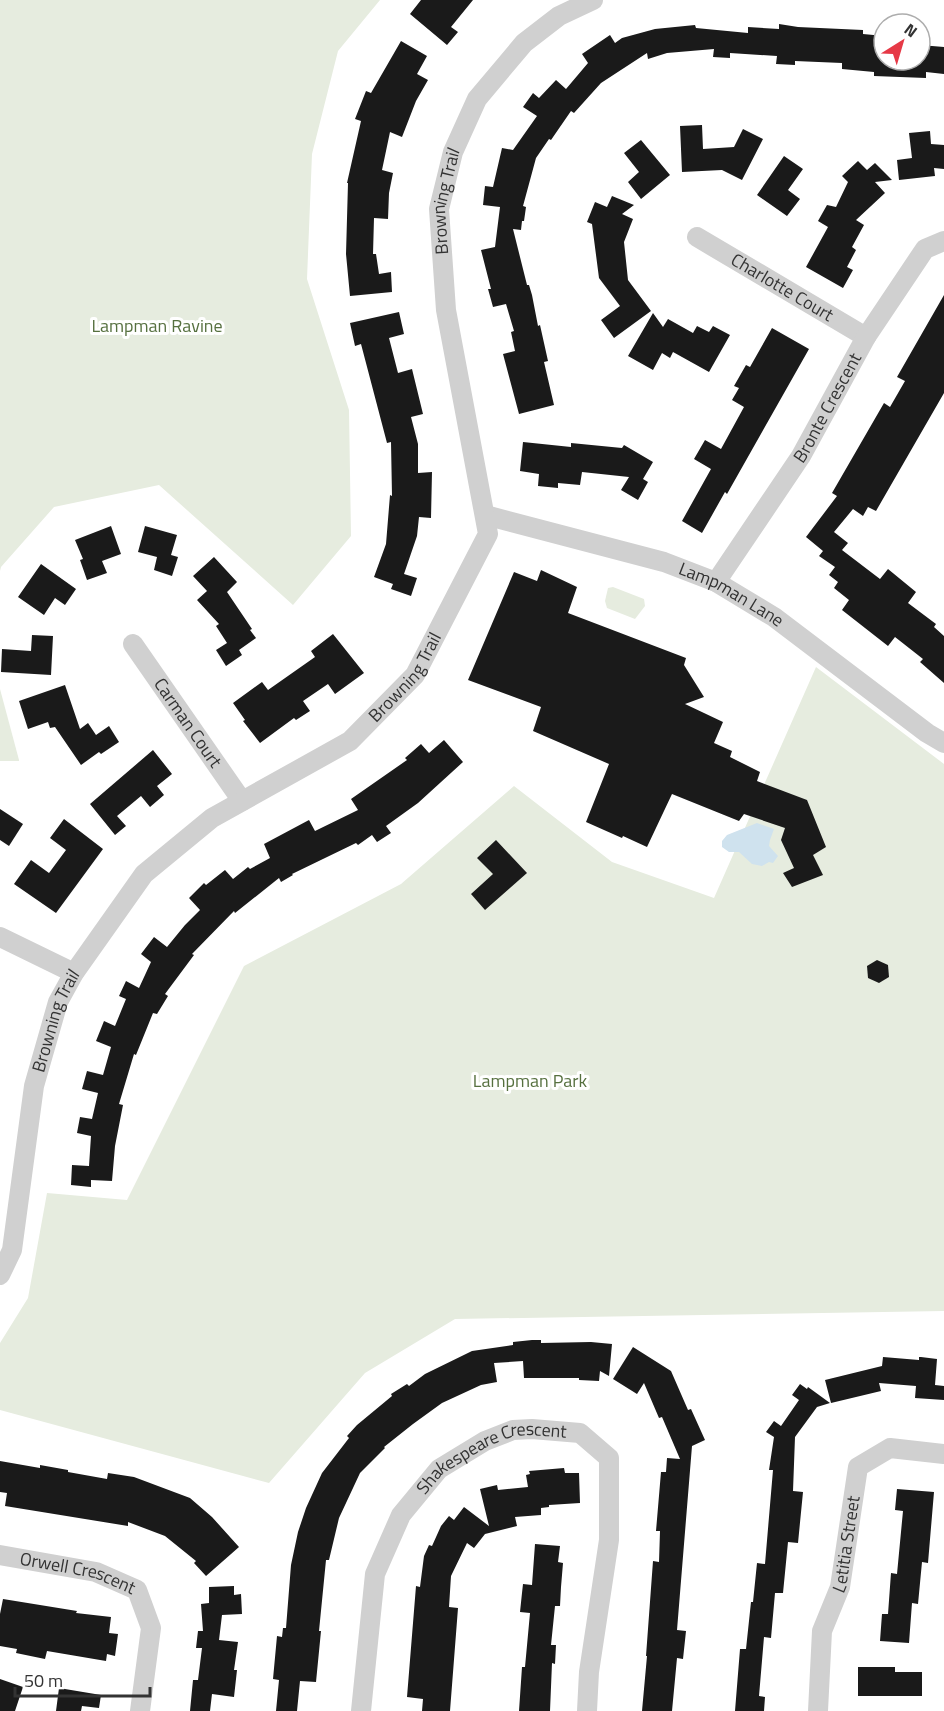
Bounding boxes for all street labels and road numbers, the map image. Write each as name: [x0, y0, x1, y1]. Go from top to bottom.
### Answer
street label: Browning Trail: [425, 143, 466, 256]
street label: Charlotte Court: [726, 246, 840, 328]
street label: Bronte Crescent: [786, 347, 868, 468]
street label: Lampman Lane: [675, 555, 790, 633]
street label: Browning Trail: [362, 627, 448, 728]
street label: Carman Court: [147, 672, 229, 774]
street label: Browning Trail: [25, 963, 86, 1075]
street label: Shakespeare Crescent: [409, 1415, 568, 1500]
street label: Letitia Street: [825, 1493, 867, 1597]
street label: Orwell Crescent: [18, 1545, 141, 1601]

